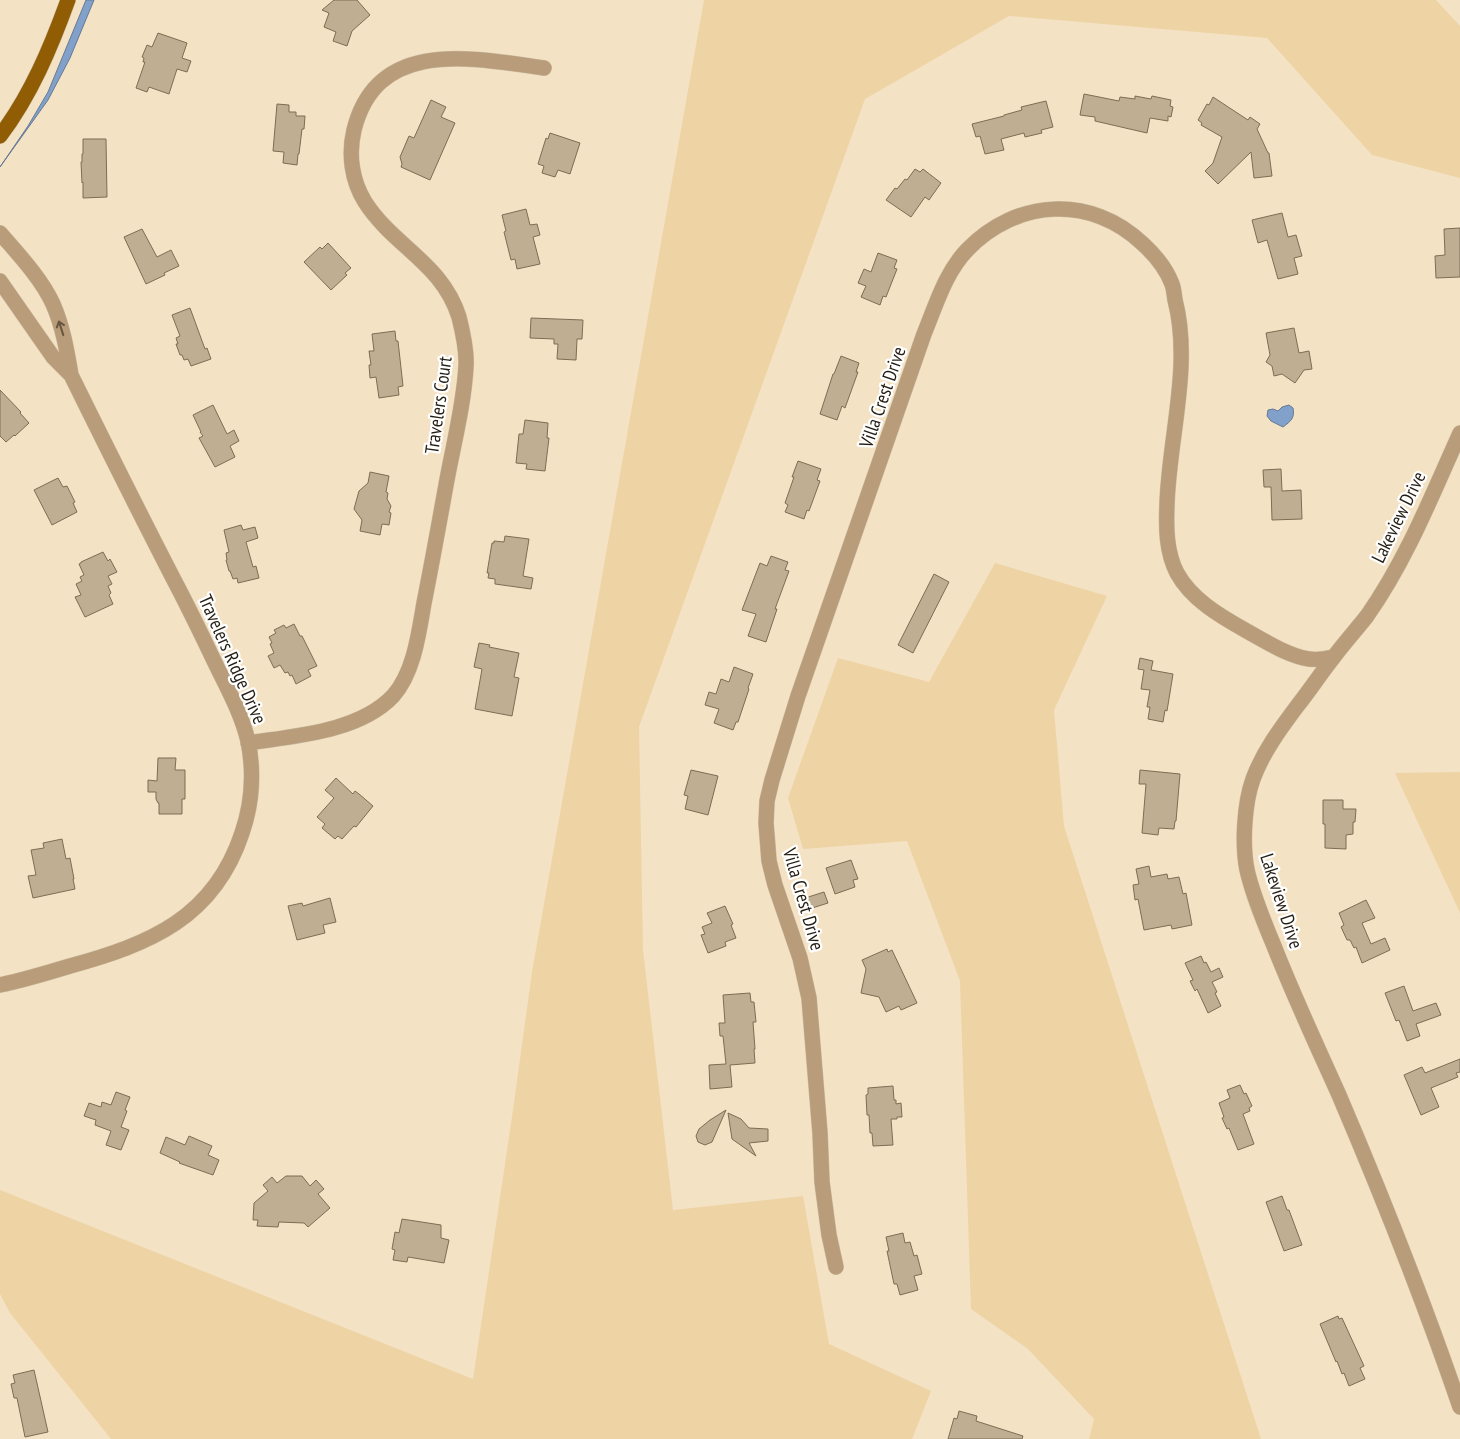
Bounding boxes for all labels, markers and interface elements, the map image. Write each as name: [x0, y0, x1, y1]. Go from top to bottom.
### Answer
one-way arrow: [56, 320, 65, 336]
street label: Villa Crest Drive: [853, 343, 911, 452]
street label: Travelers Court: [419, 354, 457, 455]
street label: Lakeview Drive: [1366, 467, 1430, 567]
street label: Travelers Ridge Drive: [194, 591, 272, 727]
street label: Villa Crest Drive: [778, 844, 830, 953]
street label: Lakeview Drive: [1255, 850, 1309, 952]

